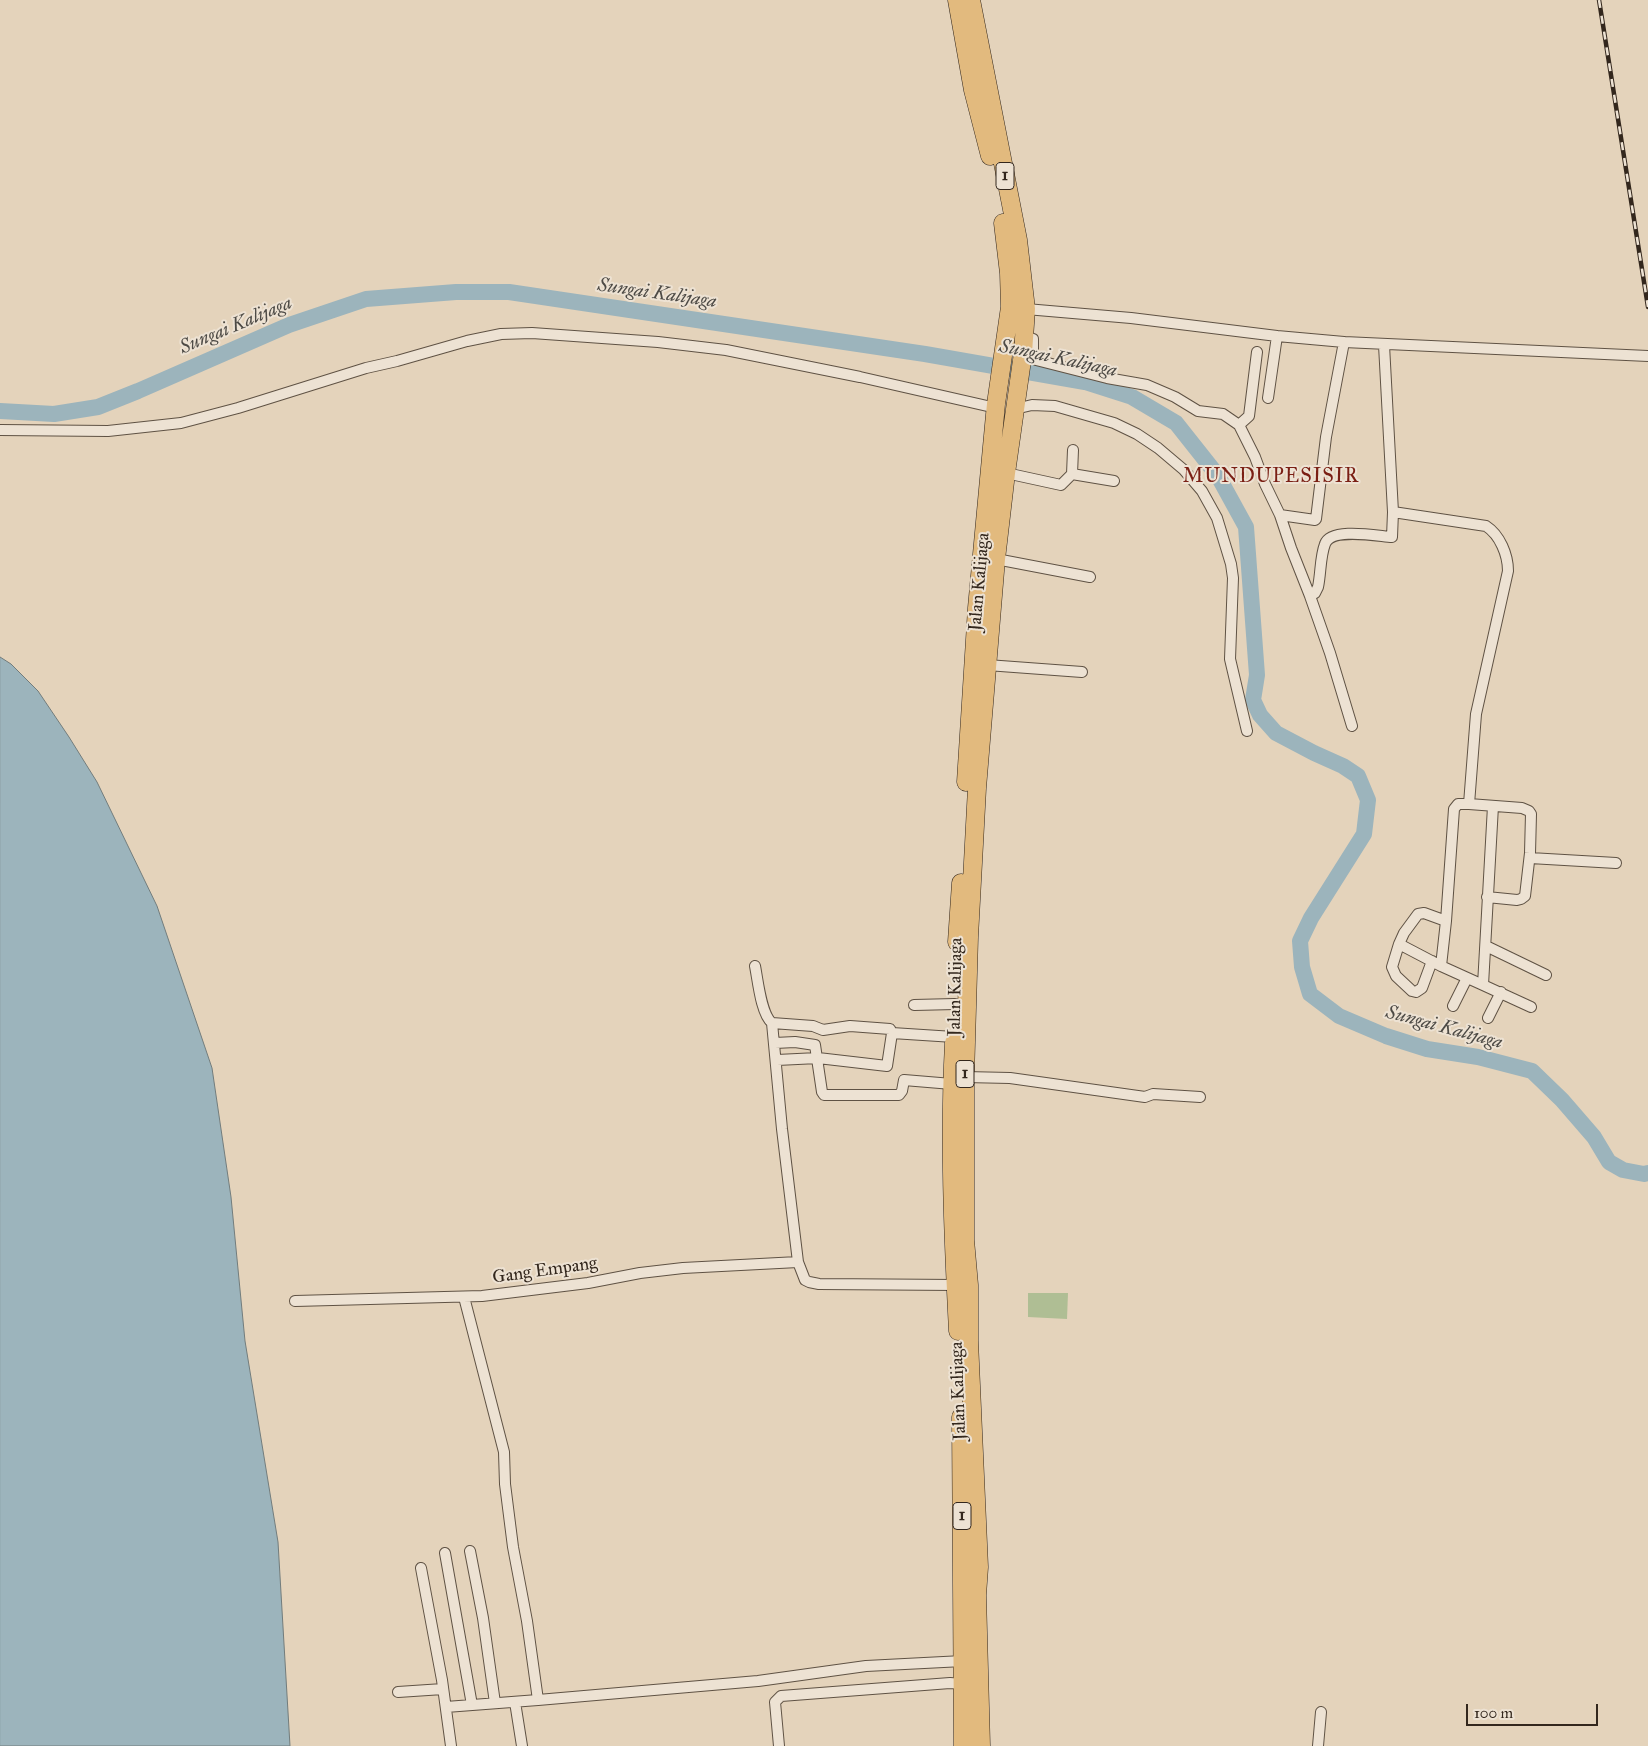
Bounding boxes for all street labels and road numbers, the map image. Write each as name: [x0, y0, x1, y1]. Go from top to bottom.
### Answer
road number: 1: [996, 162, 1014, 190]
street label: Jalan Kalijaga: [965, 532, 995, 632]
street label: Jalan Kalijaga: [944, 937, 968, 1037]
road number: 1: [956, 1060, 974, 1088]
street label: Gang Empang: [491, 1253, 599, 1289]
street label: Jalan Kalijaga: [946, 1341, 972, 1441]
road number: 1: [953, 1502, 971, 1530]

